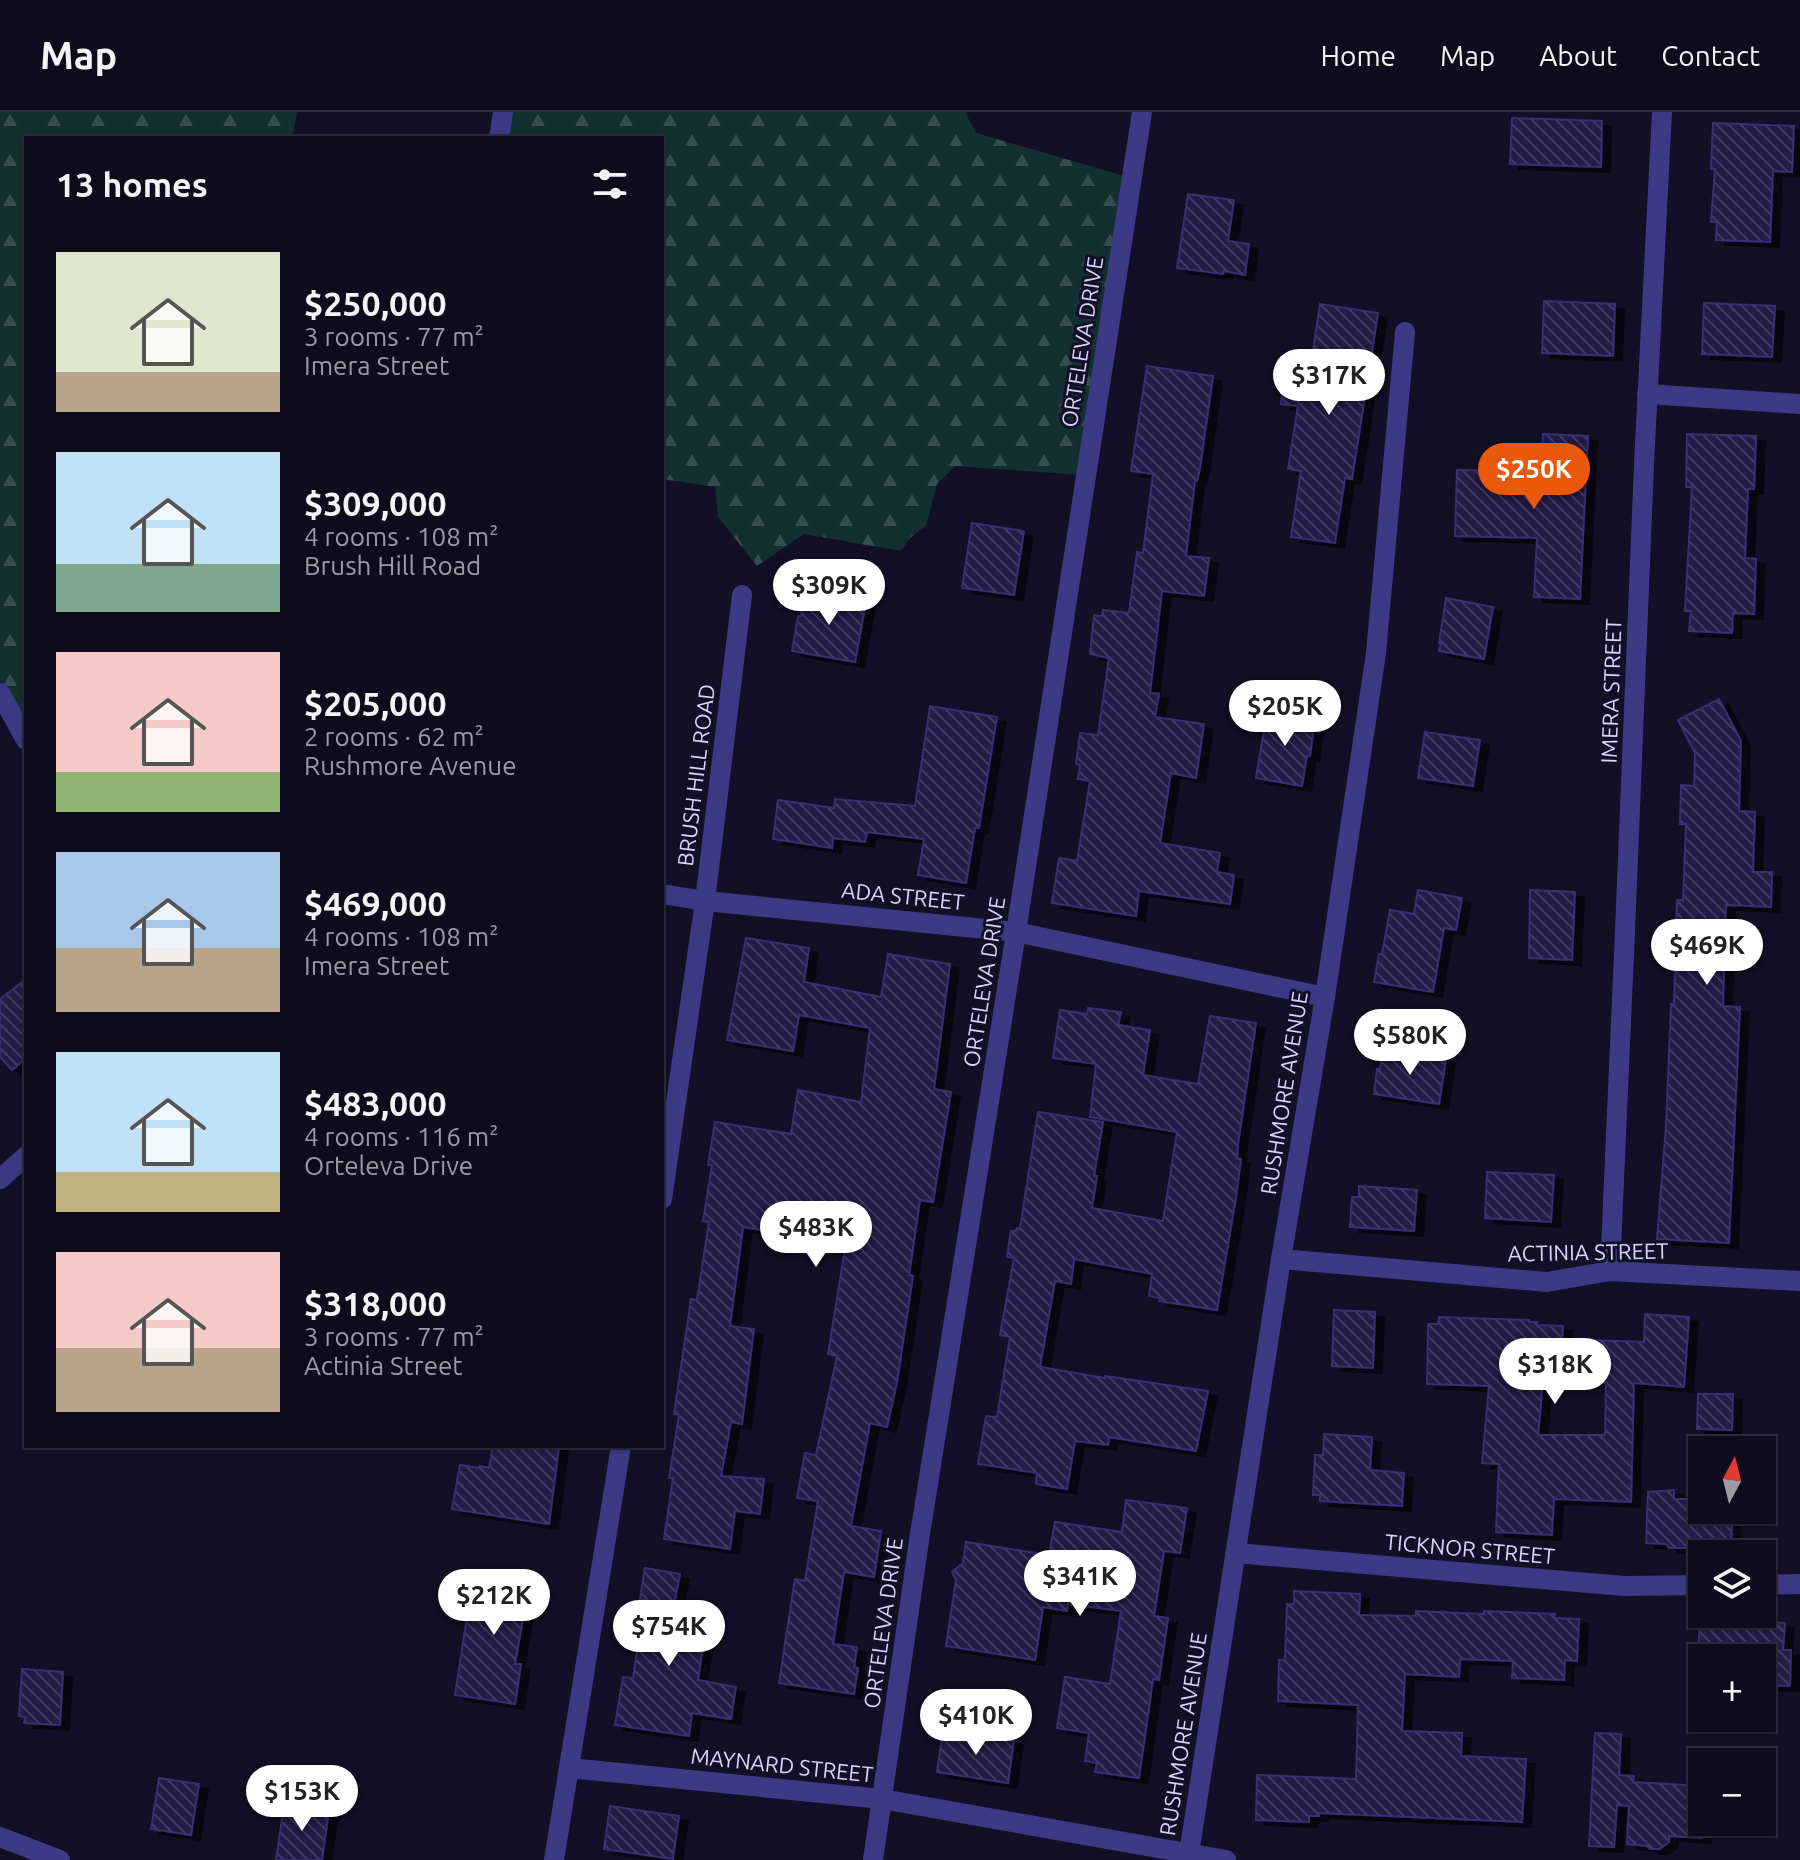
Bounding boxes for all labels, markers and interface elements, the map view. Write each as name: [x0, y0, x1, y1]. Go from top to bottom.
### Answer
text: Map: [40, 34, 117, 76]
text: Home: [1321, 40, 1396, 71]
text: Map: [1440, 40, 1495, 71]
text: About: [1539, 40, 1617, 71]
text: Contact: [1661, 40, 1760, 71]
icon: filters: [588, 162, 632, 206]
text: 13 homes: [56, 165, 208, 203]
street label: ORTELEVA DRIVE: [1056, 255, 1107, 429]
icon: home: [120, 284, 216, 380]
text: $250,000: [304, 284, 447, 322]
text: 3 rooms · 77 m²: [304, 322, 484, 351]
pin: $317K: [1273, 349, 1385, 417]
text: Imera Street: [304, 351, 449, 380]
text: $317K: [1291, 360, 1367, 389]
pin: $250K: [1478, 443, 1590, 511]
text: $250K: [1496, 454, 1572, 483]
icon: home: [120, 484, 216, 580]
text: $309,000: [304, 484, 447, 522]
text: 4 rooms · 108 m²: [304, 522, 499, 551]
text: Brush Hill Road: [304, 551, 481, 580]
pin: $309K: [773, 559, 885, 627]
text: $309K: [791, 570, 867, 599]
street label: IMERA STREET: [1595, 618, 1626, 764]
pin: $205K: [1229, 680, 1341, 748]
street label: BRUSH HILL ROAD: [672, 682, 719, 867]
icon: home: [120, 684, 216, 780]
text: $205,000: [304, 684, 447, 722]
text: $205K: [1247, 691, 1323, 720]
text: 2 rooms · 62 m²: [304, 722, 484, 751]
text: Rushmore Avenue: [304, 751, 517, 780]
street label: ADA STREET: [840, 877, 966, 914]
icon: home: [120, 884, 216, 980]
text: $469,000: [304, 884, 447, 922]
street label: ORTELEVA DRIVE: [958, 895, 1009, 1069]
pin: $469K: [1651, 919, 1763, 987]
text: 4 rooms · 108 m²: [304, 922, 499, 951]
text: $469K: [1669, 930, 1745, 959]
text: Imera Street: [304, 951, 449, 980]
street label: RUSHMORE AVENUE: [1255, 990, 1312, 1196]
pin: $580K: [1354, 1009, 1466, 1077]
text: $580K: [1372, 1020, 1448, 1049]
icon: home: [120, 1084, 216, 1180]
text: $483,000: [304, 1084, 447, 1122]
text: 4 rooms · 116 m²: [304, 1122, 499, 1151]
text: Orteleva Drive: [304, 1151, 473, 1180]
pin: $483K: [760, 1201, 872, 1269]
text: $483K: [778, 1212, 854, 1241]
street label: ACTINIA STREET: [1507, 1238, 1669, 1265]
icon: home: [120, 1284, 216, 1380]
text: $318,000: [304, 1284, 447, 1322]
text: 3 rooms · 77 m²: [304, 1322, 484, 1351]
pin: $318K: [1499, 1338, 1611, 1406]
text: $318K: [1517, 1349, 1593, 1378]
text: Actinia Street: [304, 1351, 463, 1380]
north arrow: [1688, 1436, 1776, 1524]
map controls: [1688, 1436, 1776, 1836]
street label: TICKNOR STREET: [1384, 1529, 1556, 1568]
street label: ORTELEVA DRIVE: [858, 1536, 907, 1710]
button: layers: [1688, 1540, 1776, 1628]
pin: $341K: [1024, 1550, 1136, 1618]
text: $341K: [1042, 1561, 1118, 1590]
pin: $212K: [438, 1569, 550, 1637]
text: $212K: [456, 1580, 532, 1609]
pin: $754K: [613, 1600, 725, 1668]
text: $754K: [631, 1611, 707, 1640]
street label: RUSHMORE AVENUE: [1154, 1631, 1211, 1837]
button: +: [1688, 1644, 1776, 1732]
pin: $410K: [920, 1689, 1032, 1757]
text: $410K: [938, 1700, 1014, 1729]
street label: MAYNARD STREET: [690, 1742, 874, 1787]
button: −: [1688, 1748, 1776, 1836]
pin: $153K: [246, 1765, 358, 1833]
text: $153K: [264, 1776, 340, 1805]

